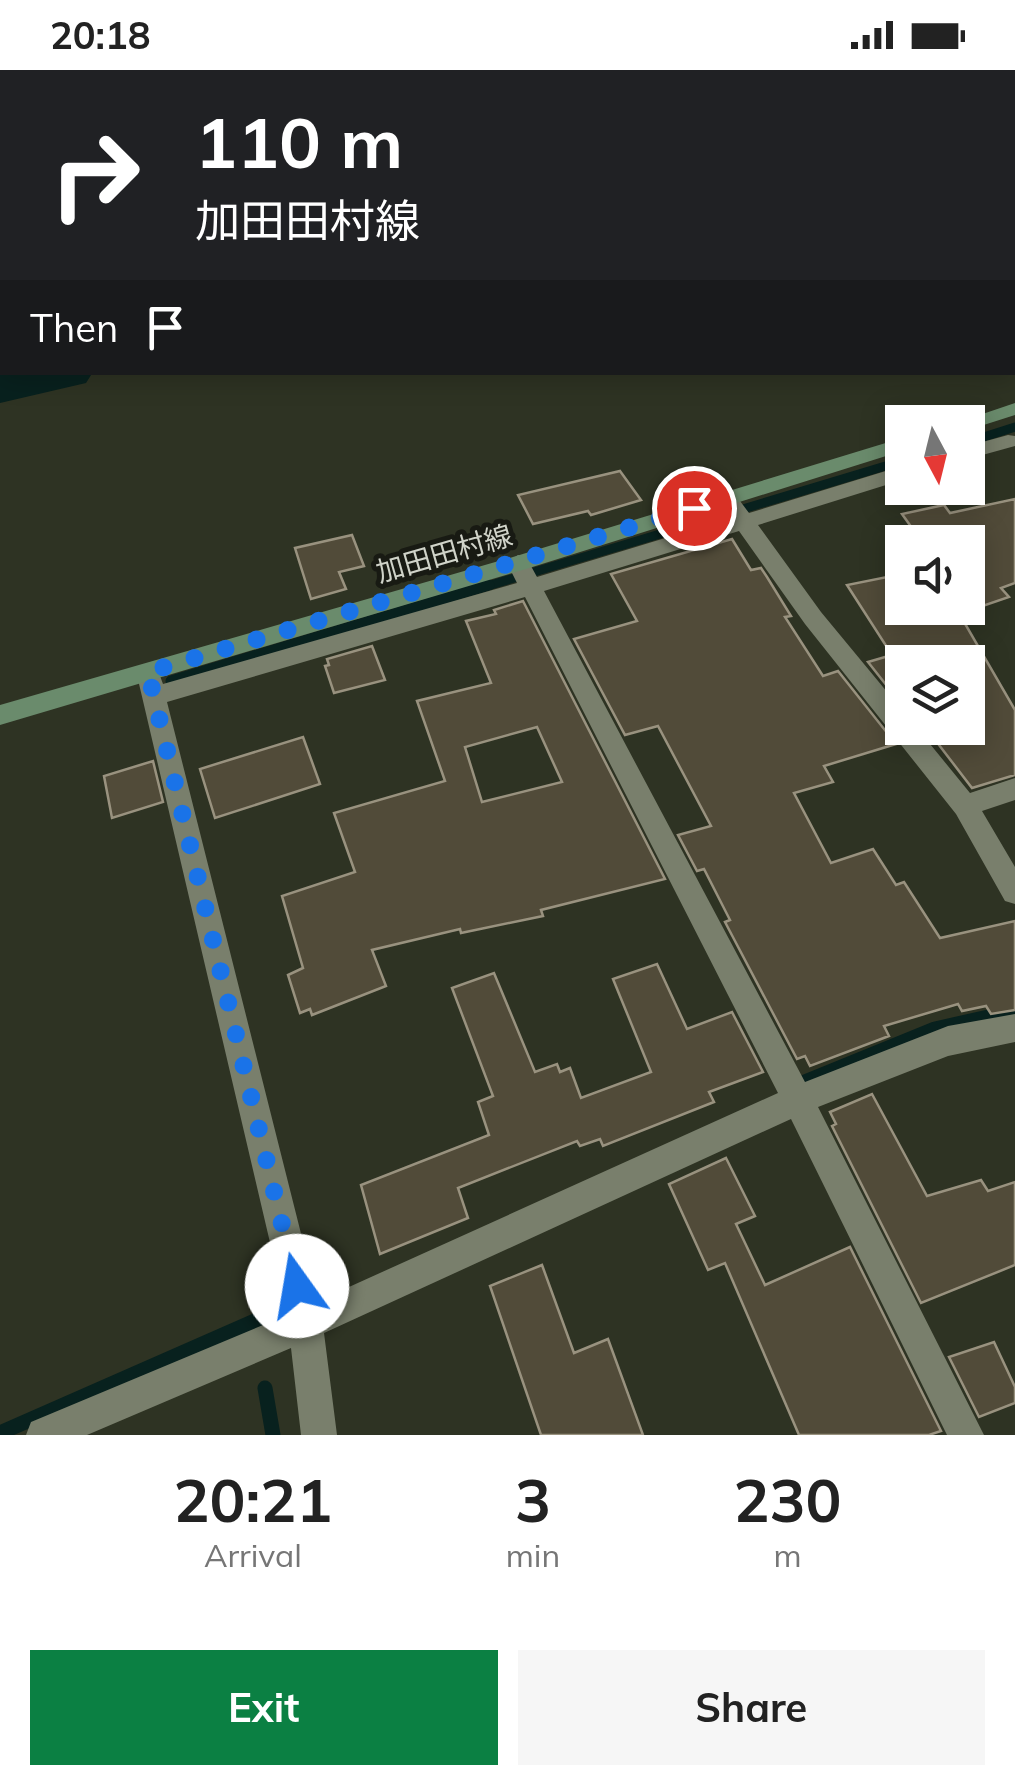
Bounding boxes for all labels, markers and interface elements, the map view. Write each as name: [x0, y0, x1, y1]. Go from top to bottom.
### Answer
text: 20:18: [50, 11, 151, 59]
text: 110 m: [195, 98, 403, 186]
icon: right: [30, 110, 160, 240]
text: 加田田村線: [195, 192, 420, 248]
icon: arrive: [138, 300, 193, 355]
text: Then: [30, 304, 118, 352]
north arrow: [885, 405, 985, 505]
map controls: [885, 405, 985, 745]
pin: [652, 466, 737, 551]
icon: arrive: [667, 481, 722, 536]
street label: 加田田村線: [372, 517, 516, 589]
button: sound: [885, 525, 985, 625]
button: layers: [885, 645, 985, 745]
position arrow: [245, 1234, 349, 1338]
text: 20:21: [173, 1462, 332, 1537]
text: 3: [515, 1462, 551, 1537]
text: 230: [734, 1462, 842, 1537]
text: Arrival: [204, 1535, 302, 1575]
text: min: [506, 1535, 560, 1575]
text: m: [774, 1535, 802, 1575]
button: Exit: [30, 1650, 498, 1765]
button: Share: [518, 1650, 985, 1765]

